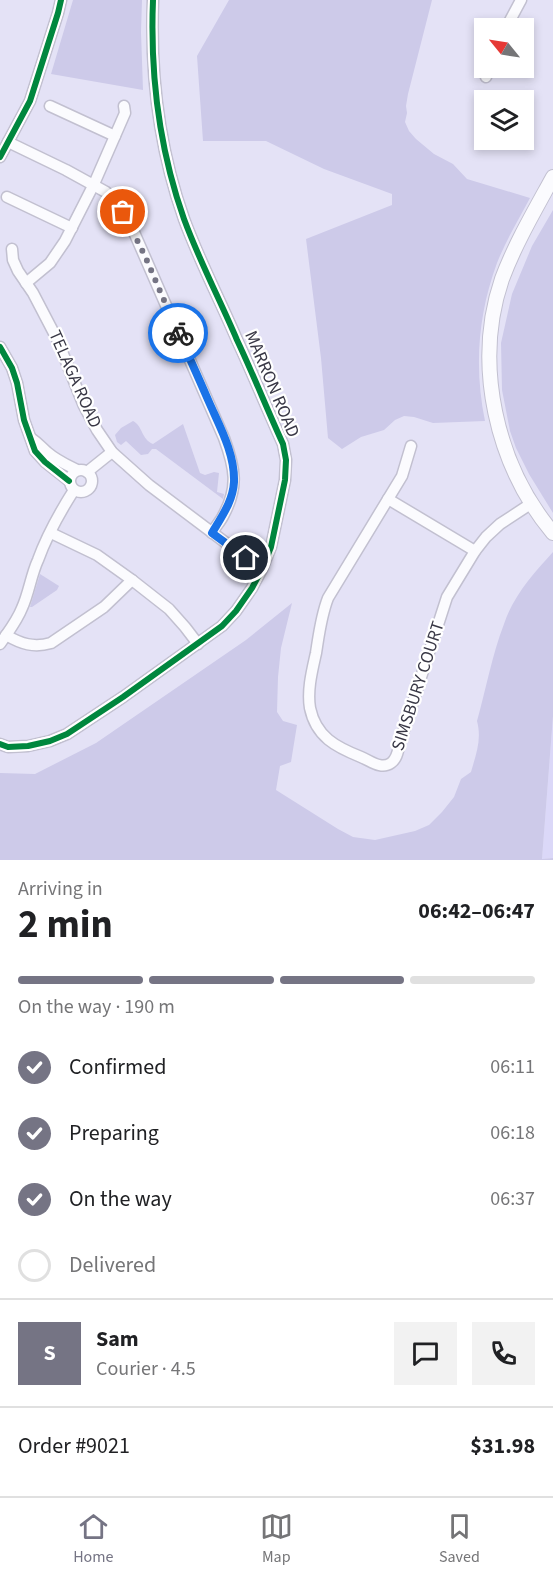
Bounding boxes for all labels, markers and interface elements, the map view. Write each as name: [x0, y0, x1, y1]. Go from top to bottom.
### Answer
north arrow: [474, 18, 534, 78]
map controls: [474, 18, 534, 150]
button: layers: [474, 90, 534, 150]
pin: [97, 186, 148, 237]
icon: bag: [106, 195, 139, 228]
courier: [148, 303, 208, 363]
icon: bike: [162, 317, 195, 350]
street label: TELAGA ROAD: [42, 326, 108, 432]
street label: MARRON ROAD: [238, 327, 306, 441]
pin: [220, 532, 271, 583]
icon: home: [229, 541, 262, 574]
street label: SIMSBURY COURT: [385, 618, 451, 754]
text: Arriving in: [18, 875, 103, 903]
text: 06:42–06:47: [418, 895, 535, 927]
text: 2 min: [18, 897, 113, 953]
text: On the way · 190 m: [18, 993, 175, 1021]
icon: check: [18, 1051, 51, 1084]
text: Confirmed: [69, 1051, 166, 1083]
text: 06:11: [490, 1053, 535, 1081]
icon: check: [18, 1117, 51, 1150]
text: Preparing: [69, 1117, 159, 1149]
text: 06:18: [490, 1119, 535, 1147]
icon: check: [18, 1183, 51, 1216]
text: On the way: [69, 1183, 172, 1215]
text: 06:37: [490, 1185, 535, 1213]
text: Delivered: [69, 1249, 156, 1281]
button: chat: [394, 1322, 457, 1385]
button: phone: [472, 1322, 535, 1385]
text: Sam: [96, 1323, 139, 1355]
text: S: [43, 1337, 56, 1369]
text: Courier · 4.5: [96, 1355, 196, 1383]
text: Order #9021: [18, 1430, 130, 1462]
text: $31.98: [470, 1430, 535, 1462]
tab: Home: [73, 1510, 113, 1568]
tab: Map: [260, 1510, 293, 1568]
tab: Saved: [439, 1510, 480, 1568]

